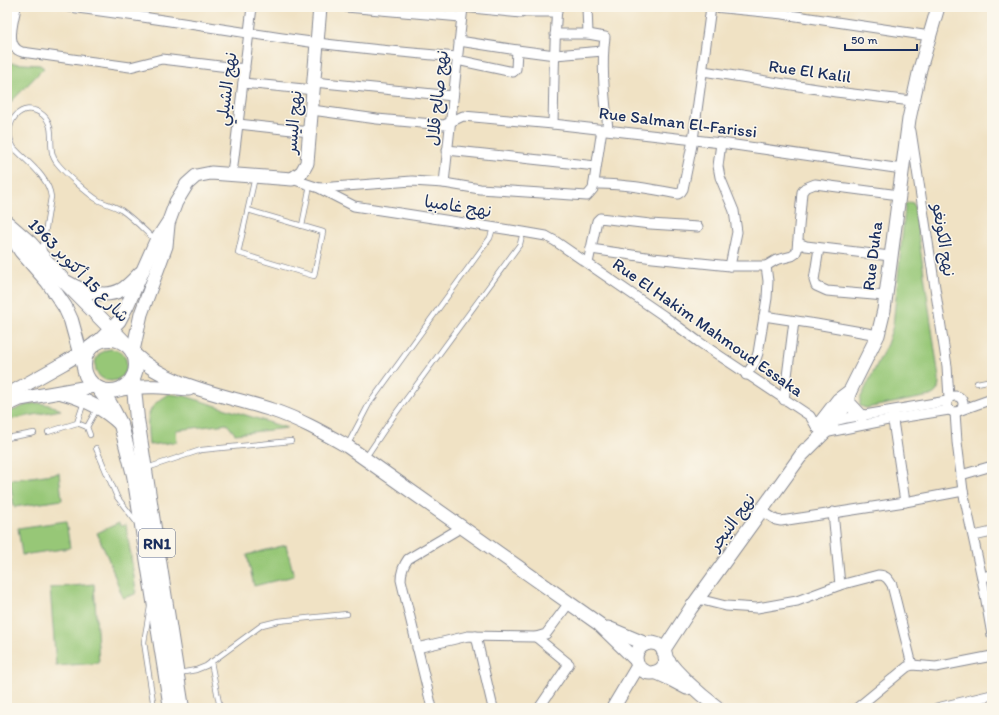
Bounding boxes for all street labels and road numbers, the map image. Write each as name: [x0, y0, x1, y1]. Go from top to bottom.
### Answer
street label: نهج صالح قلال: [422, 49, 454, 147]
street label: نهج الشيلي: [212, 51, 245, 128]
street label: Rue El Kalil: [767, 55, 853, 87]
street label: نهج اليسر: [280, 89, 308, 157]
street label: Rue Salman El-Farissi: [598, 102, 758, 142]
street label: نهج غامبيا: [423, 191, 493, 223]
street label: نهج الكونغو: [926, 201, 960, 278]
street label: شارع 15 أكتوبر 1963: [23, 214, 134, 327]
street label: Rue Duha: [858, 220, 886, 292]
street label: Rue El Hakim Mahmoud Essaka: [609, 253, 807, 401]
street label: نهج النيجر: [703, 490, 761, 557]
road number: RN1: [139, 529, 175, 557]

